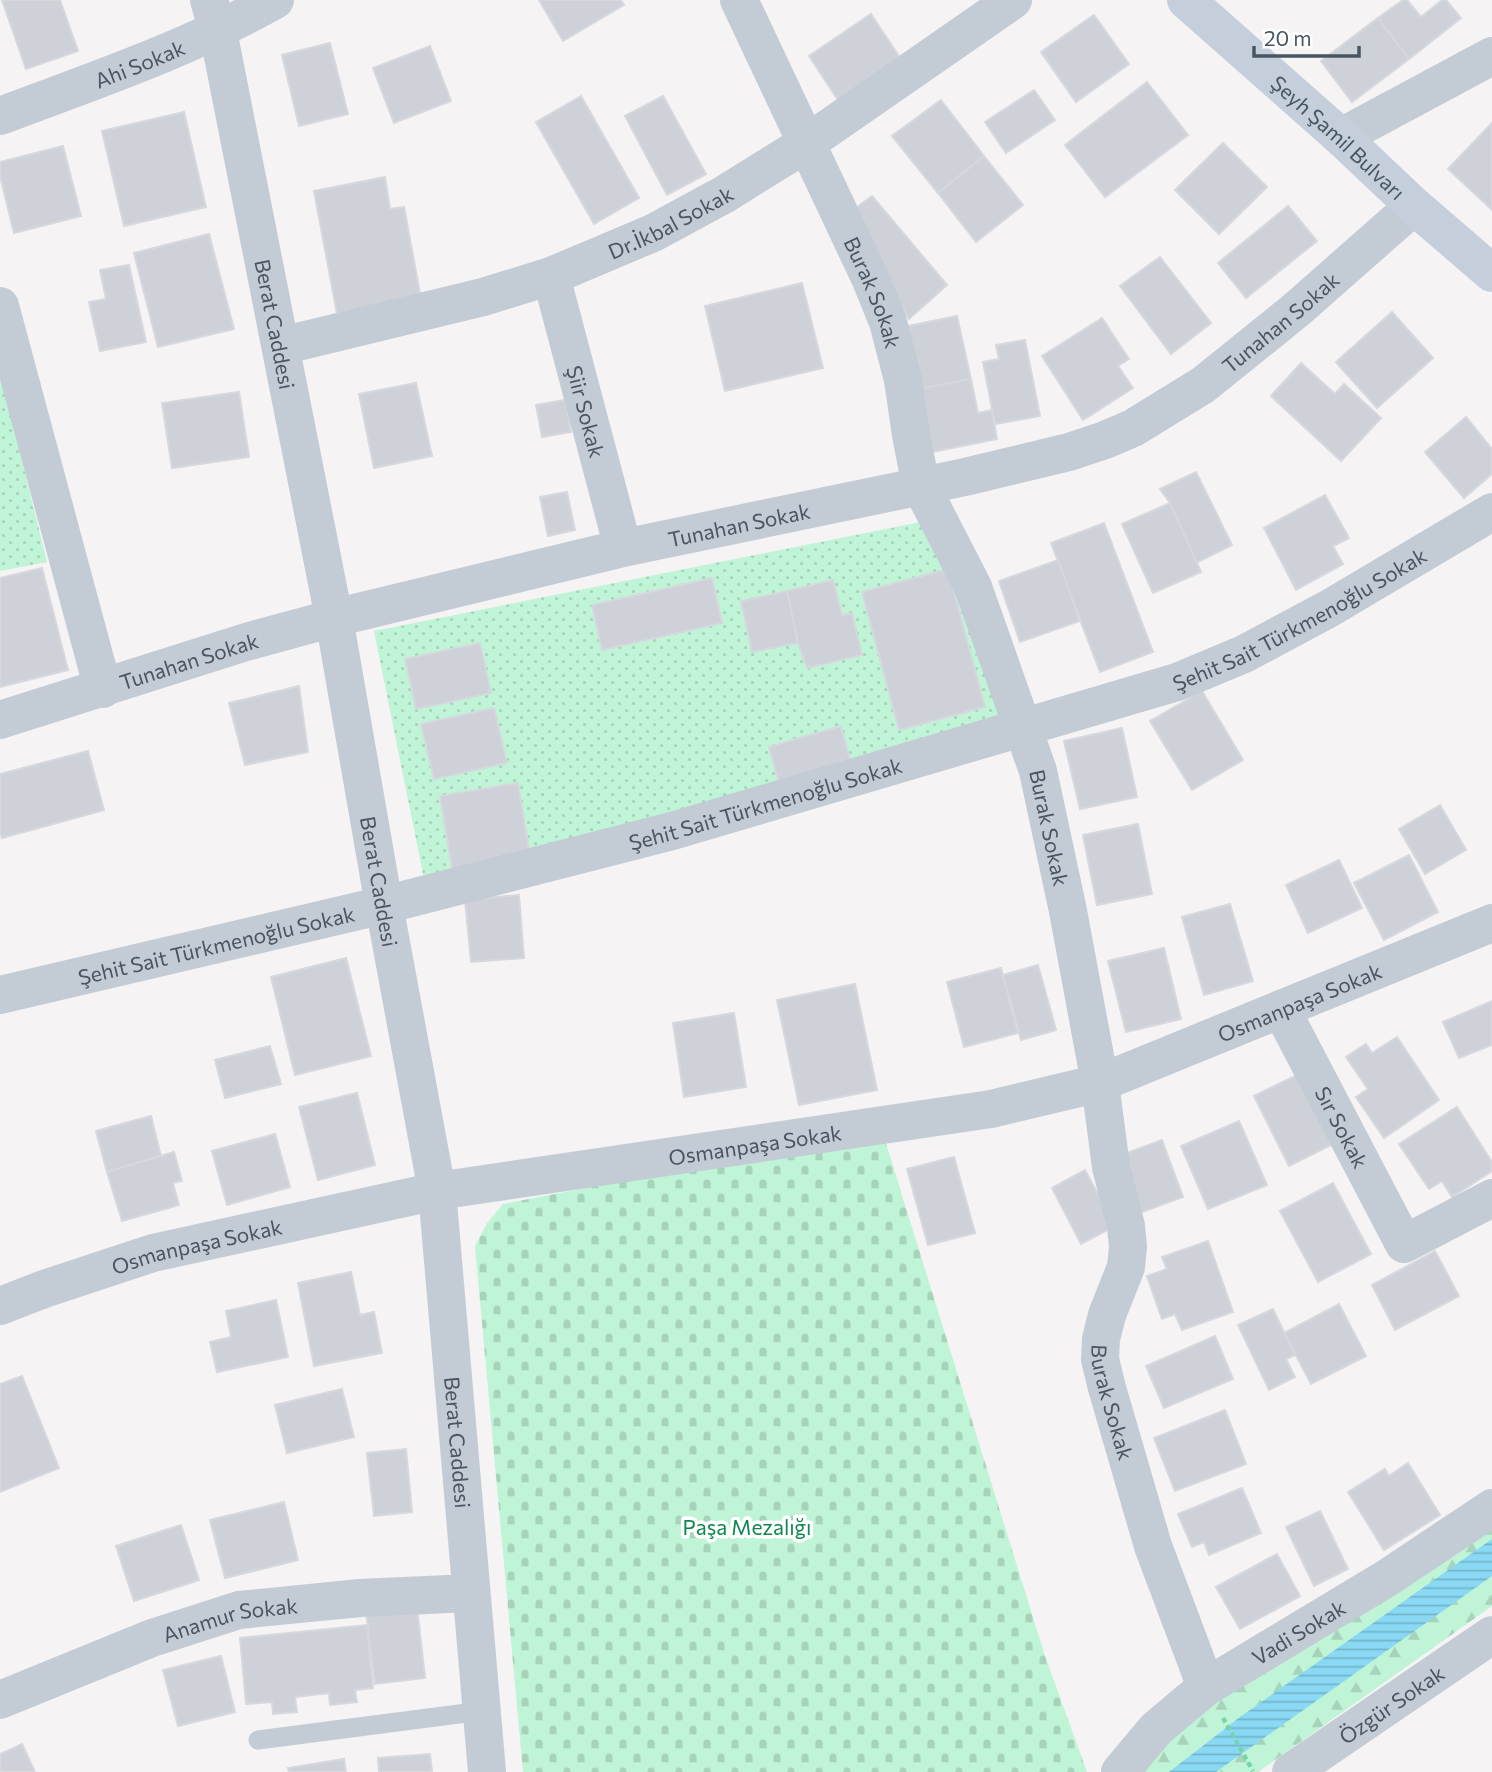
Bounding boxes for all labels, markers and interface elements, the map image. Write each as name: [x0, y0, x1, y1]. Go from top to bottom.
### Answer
scale bar: [1254, 14, 1359, 58]
text: 20 m: [1264, 25, 1312, 50]
street label: Ahi Sokak: [91, 34, 188, 92]
street label: Şeyh Şamil Bulvarı: [1267, 69, 1411, 204]
street label: Dr.İkbal Sokak: [604, 180, 737, 263]
street label: Burak Sokak: [840, 232, 907, 351]
street label: Berat Caddesi: [251, 257, 301, 391]
street label: Tunahan Sokak: [1216, 266, 1343, 378]
street label: Şiir Sokak: [563, 363, 611, 460]
street label: Tunahan Sokak: [666, 497, 812, 551]
street label: Şehit Sait Türkmenoğlu Sokak: [1169, 542, 1430, 695]
street label: Tunahan Sokak: [116, 627, 261, 694]
street label: Şehit Sait Türkmenoğlu Sokak: [626, 751, 905, 854]
street label: Burak Sokak: [1025, 767, 1075, 888]
street label: Berat Caddesi: [356, 814, 404, 949]
street label: Şehit Sait Türkmenoğlu Sokak: [75, 900, 357, 989]
street label: Osmanpaşa Sokak: [1214, 957, 1385, 1046]
street label: Sır Sokak: [1311, 1082, 1374, 1172]
street label: Osmanpaşa Sokak: [667, 1119, 843, 1169]
street label: Osmanpaşa Sokak: [108, 1213, 284, 1278]
street label: Burak Sokak: [1088, 1344, 1140, 1463]
street label: Berat Caddesi: [441, 1375, 477, 1509]
park label: Paşa Mezalığı: [683, 1514, 811, 1539]
street label: Anamur Sokak: [159, 1592, 299, 1646]
street label: Vadi Sokak: [1247, 1594, 1349, 1669]
street label: Özgür Sokak: [1334, 1659, 1448, 1748]

